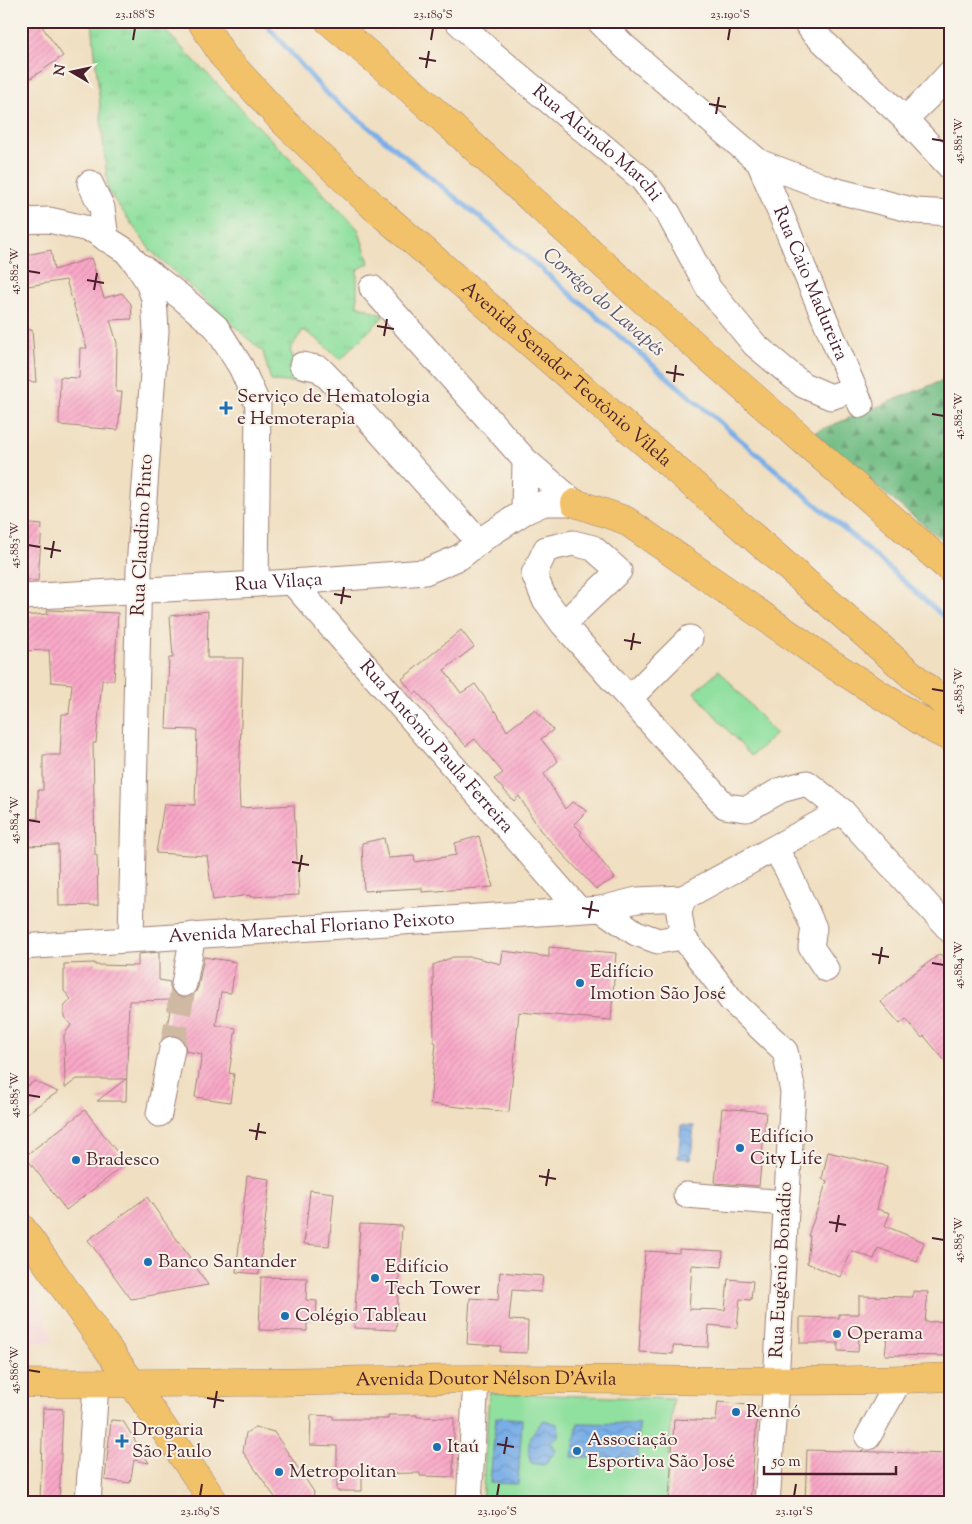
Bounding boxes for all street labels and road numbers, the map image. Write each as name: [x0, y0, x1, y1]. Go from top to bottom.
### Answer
street label: Rua Alcindo Marchi: [526, 79, 668, 207]
street label: Rua Caio Madureira: [766, 202, 854, 365]
street label: Avenida Senador Teotônio Vilela: [455, 275, 678, 474]
street label: Rua Claudino Pinto: [125, 453, 161, 617]
street label: Rua Vilaça: [234, 566, 324, 599]
street label: Rua Antônio Paula Ferreira: [353, 654, 520, 840]
street label: Avenida Marechal Floriano Peixoto: [167, 905, 455, 951]
street label: Rua Eugênio Bonádio: [764, 1181, 800, 1359]
street label: Avenida Doutor Nélson D'Ávila: [355, 1365, 617, 1394]

